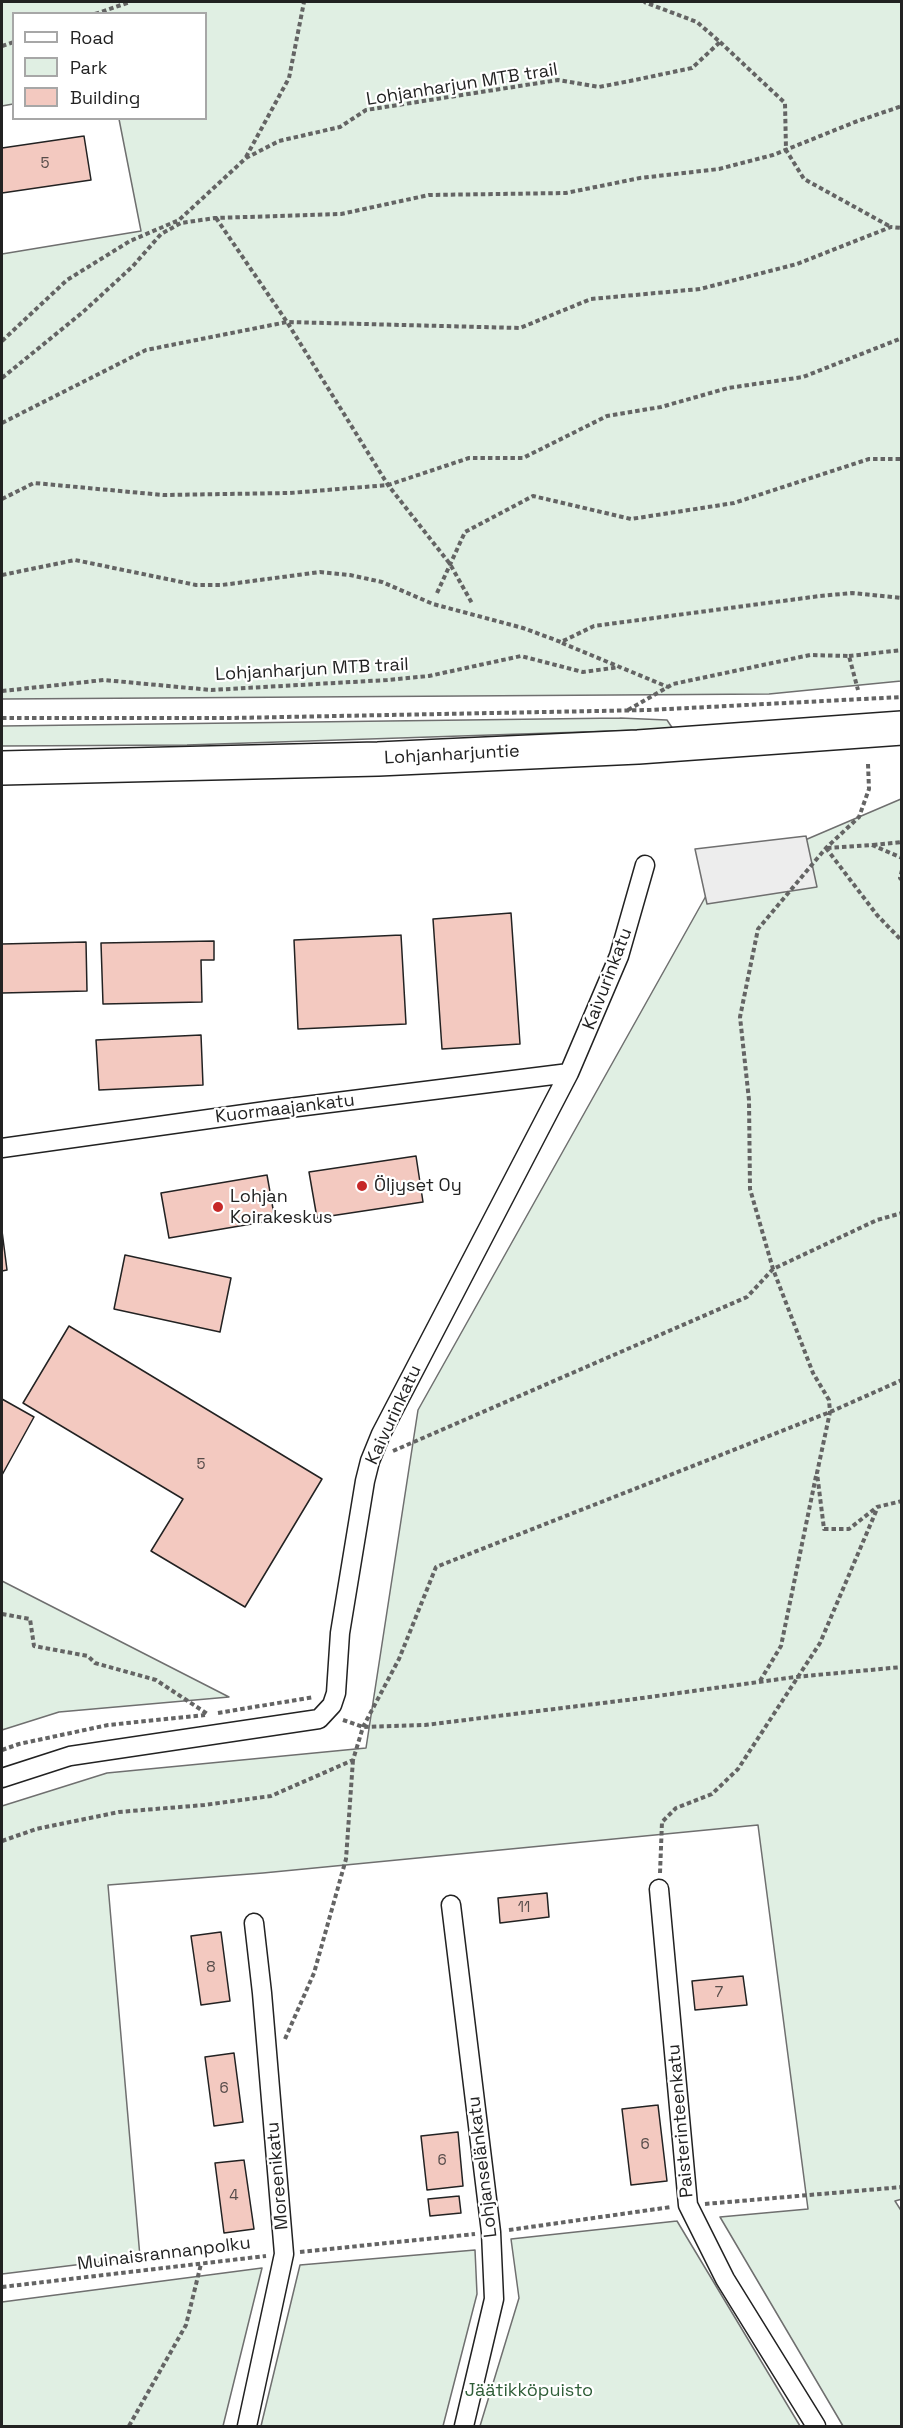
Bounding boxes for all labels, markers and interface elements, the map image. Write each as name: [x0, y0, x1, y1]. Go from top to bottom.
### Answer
legend: [12, 12, 207, 120]
text: Road: [70, 26, 114, 49]
text: Park: [70, 56, 107, 79]
street label: Lohjanharjun MTB trail: [365, 59, 559, 111]
text: Building: [70, 86, 140, 109]
house number: 5: [41, 155, 49, 173]
street label: Lohjanharjun MTB trail: [215, 654, 409, 686]
street label: Lohjanharjuntie: [384, 741, 520, 769]
street label: Kaivurinkatu: [579, 925, 637, 1033]
street label: Kuormaajankatu: [214, 1090, 356, 1128]
place label: Öljyset Oy: [374, 1175, 462, 1197]
marker: Öljyset Oy: [355, 1179, 369, 1193]
place label: Lohjan Koirakeskus: [230, 1186, 333, 1228]
marker: Lohjan Koirakeskus: [211, 1200, 225, 1214]
street label: Kaivurinkatu: [362, 1362, 426, 1468]
house number: 5: [197, 1456, 205, 1474]
house number: 11: [518, 1899, 530, 1917]
house number: 8: [206, 1959, 216, 1977]
house number: 7: [715, 1984, 723, 2002]
street label: Paisterinteenkatu: [664, 2043, 698, 2199]
house number: 6: [219, 2080, 229, 2098]
street label: Lohjanselänkatu: [464, 2095, 502, 2239]
street label: Moreenikatu: [263, 2121, 293, 2231]
house number: 6: [640, 2136, 650, 2154]
house number: 6: [437, 2152, 447, 2170]
house number: 4: [229, 2187, 239, 2205]
street label: Muinaisrannanpolku: [76, 2233, 252, 2275]
park label: Jäätikköpuisto: [465, 2380, 593, 2402]

